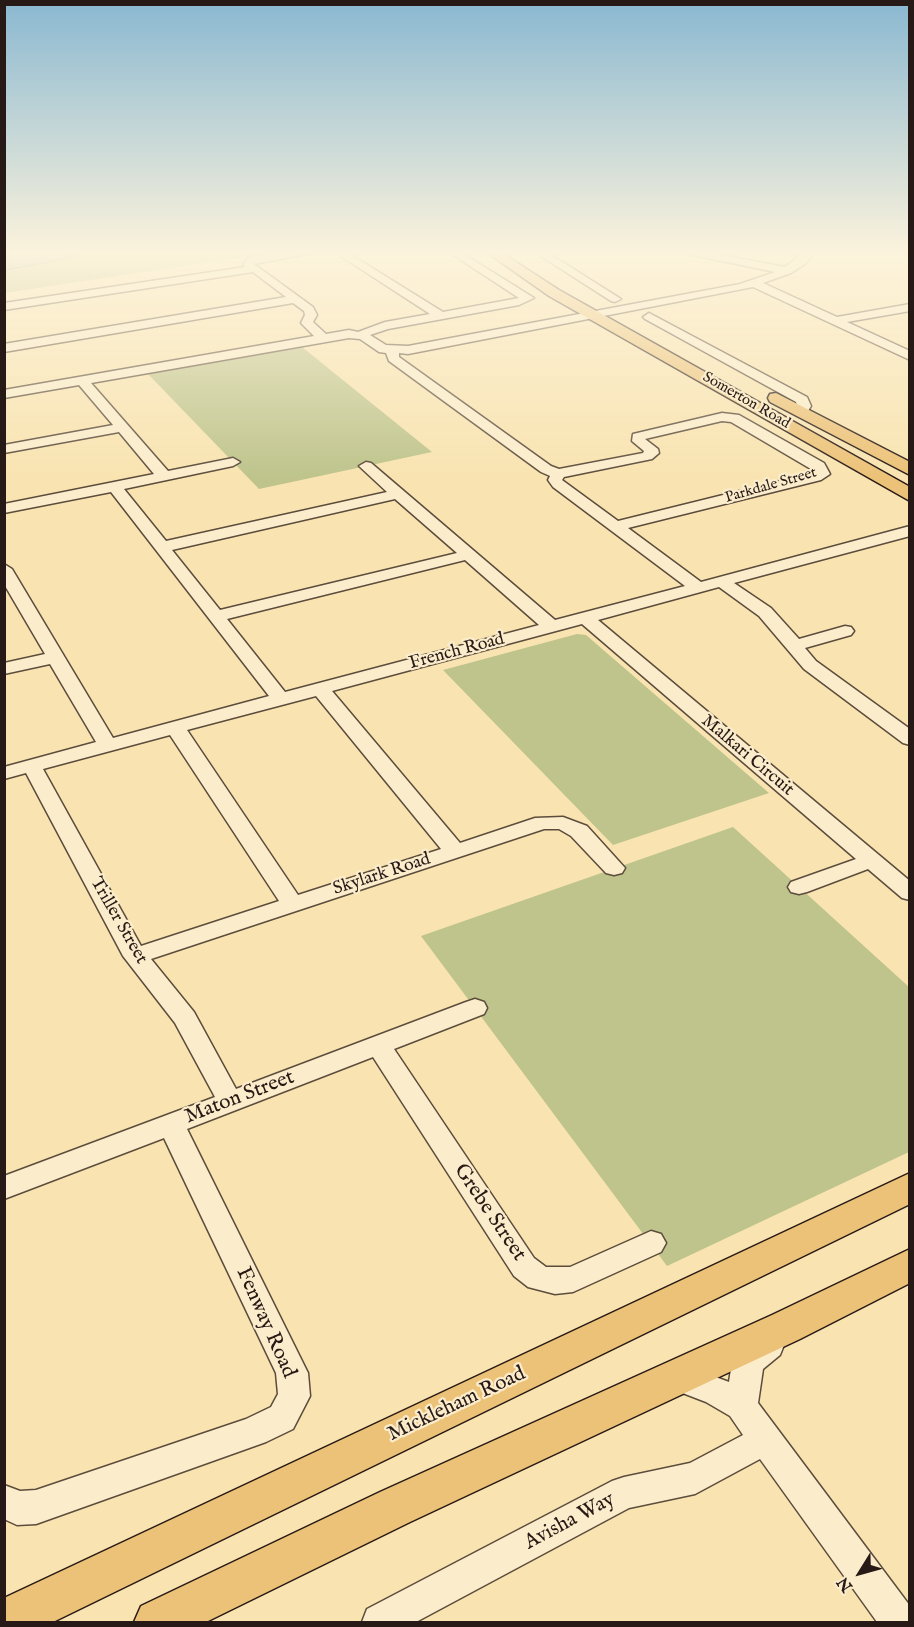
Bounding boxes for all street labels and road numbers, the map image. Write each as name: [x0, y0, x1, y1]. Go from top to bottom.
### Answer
street label: Somerton Road: [699, 369, 793, 433]
street label: Parkdale Street: [723, 464, 819, 508]
street label: French Road: [407, 629, 507, 675]
street label: Malkari Circuit: [696, 711, 798, 801]
street label: Skylark Road: [331, 849, 433, 901]
street label: Triller Street: [85, 874, 151, 968]
street label: Maton Street: [182, 1066, 298, 1130]
street label: Grebe Street: [447, 1160, 531, 1266]
street label: Fenway Road: [229, 1264, 301, 1382]
street label: Mickleham Road: [384, 1362, 530, 1448]
street label: Avisha Way: [520, 1488, 620, 1556]

